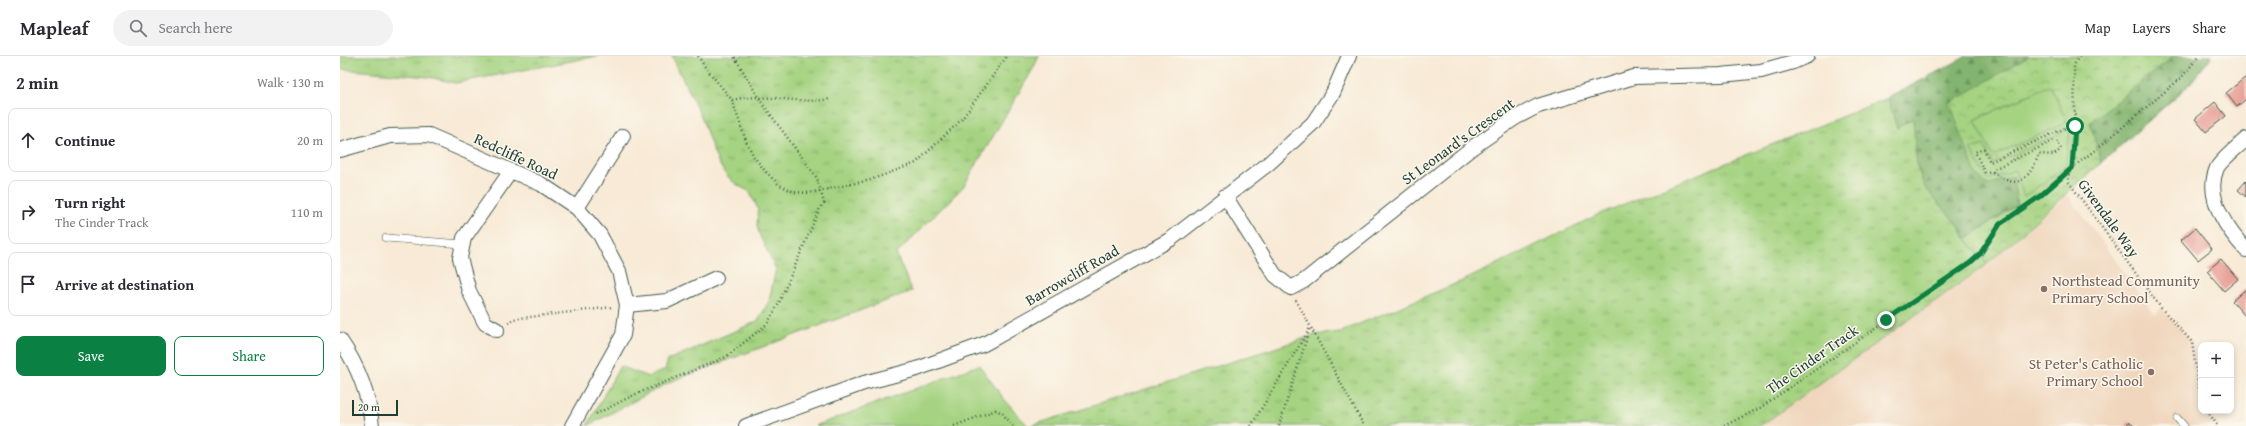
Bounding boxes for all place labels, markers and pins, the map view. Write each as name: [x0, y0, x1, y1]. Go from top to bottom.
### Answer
place label: Northstead Community Primary School: [2052, 270, 2200, 308]
marker: Northstead Community Primary School: [2039, 284, 2049, 294]
place label: St Peter's Catholic Primary School: [2029, 353, 2143, 391]
marker: St Peter's Catholic Primary School: [2146, 367, 2156, 377]

